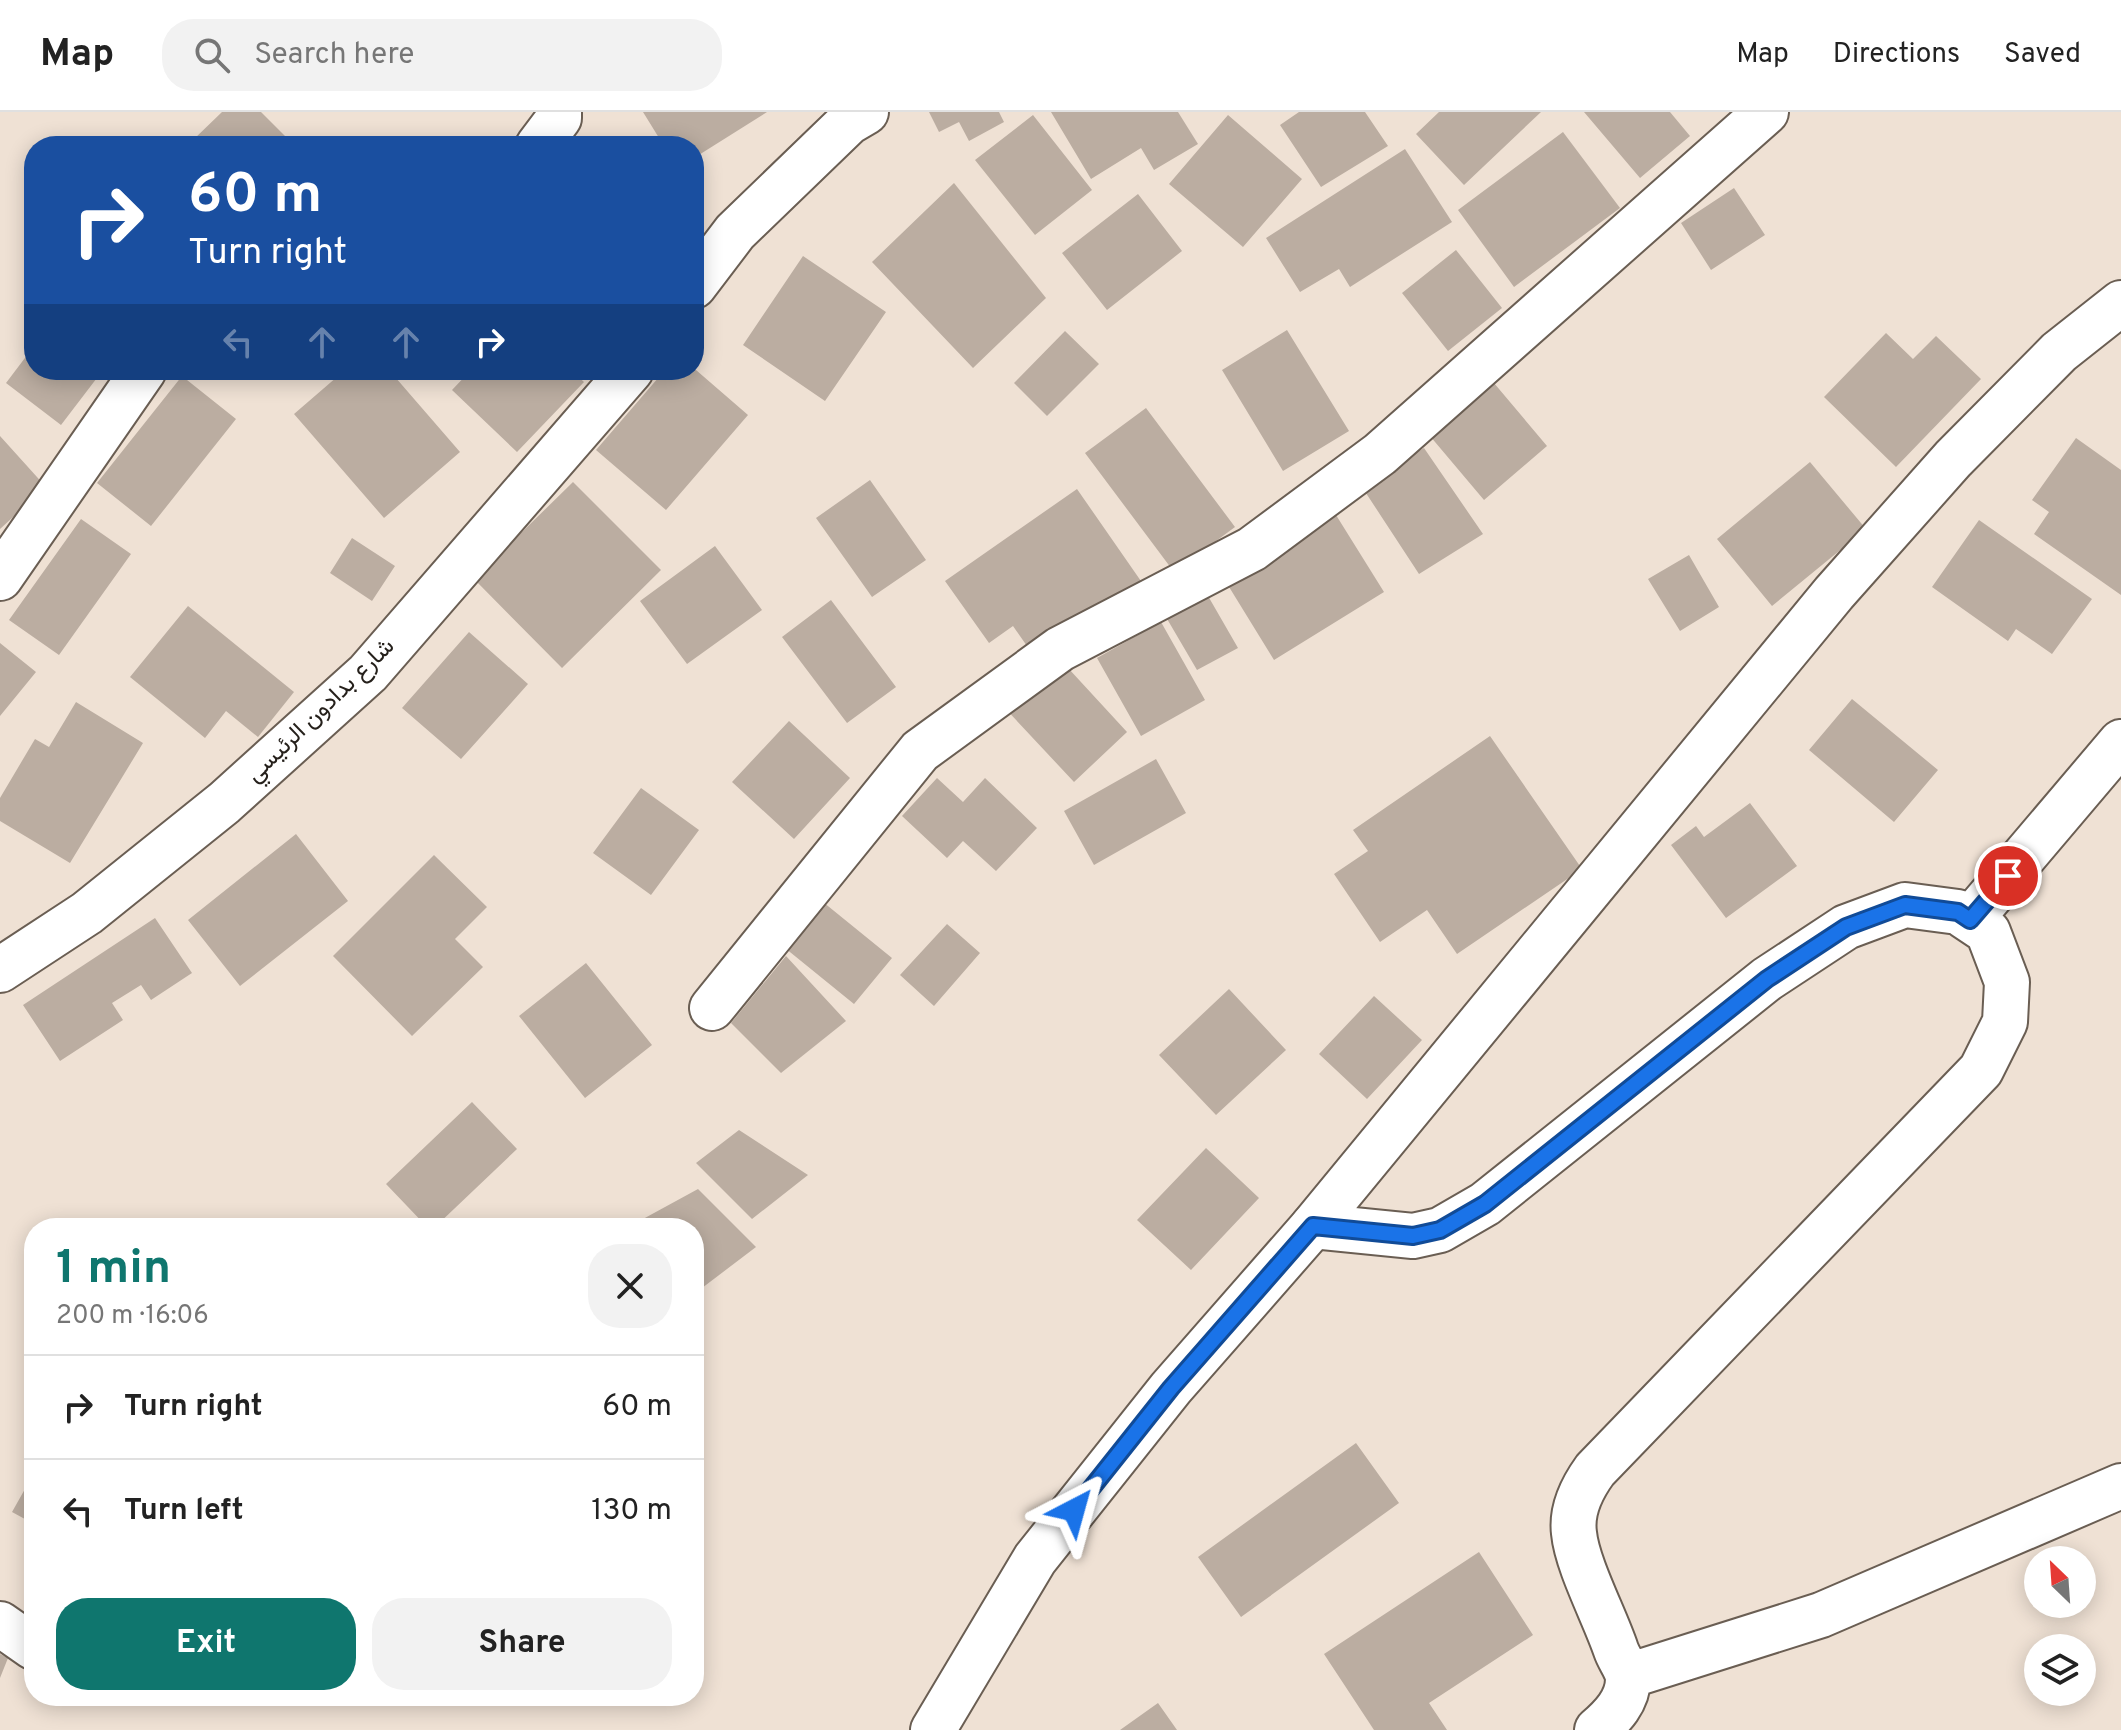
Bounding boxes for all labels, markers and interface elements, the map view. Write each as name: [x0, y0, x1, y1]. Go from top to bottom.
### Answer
search box: [162, 19, 722, 91]
text: Map: [40, 31, 114, 80]
icon: search: [190, 33, 234, 77]
text: Search here: [254, 37, 414, 74]
text: Map: [1736, 37, 1789, 73]
text: Directions: [1833, 37, 1960, 73]
text: Saved: [2004, 37, 2081, 73]
text: 60 m: [188, 162, 322, 232]
icon: right: [56, 168, 160, 272]
text: Turn right: [188, 231, 347, 277]
icon: left: [216, 320, 260, 364]
icon: ahead: [300, 320, 344, 364]
icon: ahead: [384, 320, 428, 364]
icon: right: [468, 320, 512, 364]
street label: شارع بدادون الرئيسي: [240, 632, 403, 791]
pin: [1974, 842, 2042, 910]
icon: arrive: [1986, 854, 2030, 898]
text: 1 min: [56, 1240, 171, 1300]
button: close: [588, 1244, 672, 1328]
text: 200 m · 16:06: [56, 1300, 209, 1333]
icon: right: [56, 1385, 100, 1429]
text: Turn right: [124, 1389, 262, 1426]
text: 60 m: [602, 1389, 672, 1426]
position arrow: [1032, 1468, 1116, 1552]
icon: left: [56, 1489, 100, 1533]
text: Turn left: [124, 1493, 244, 1530]
text: 130 m: [591, 1493, 672, 1530]
north arrow: [2024, 1546, 2096, 1618]
map controls: [2024, 1546, 2096, 1706]
button: Exit: [56, 1598, 356, 1690]
button: Share: [372, 1598, 672, 1690]
button: layers: [2024, 1634, 2096, 1706]

